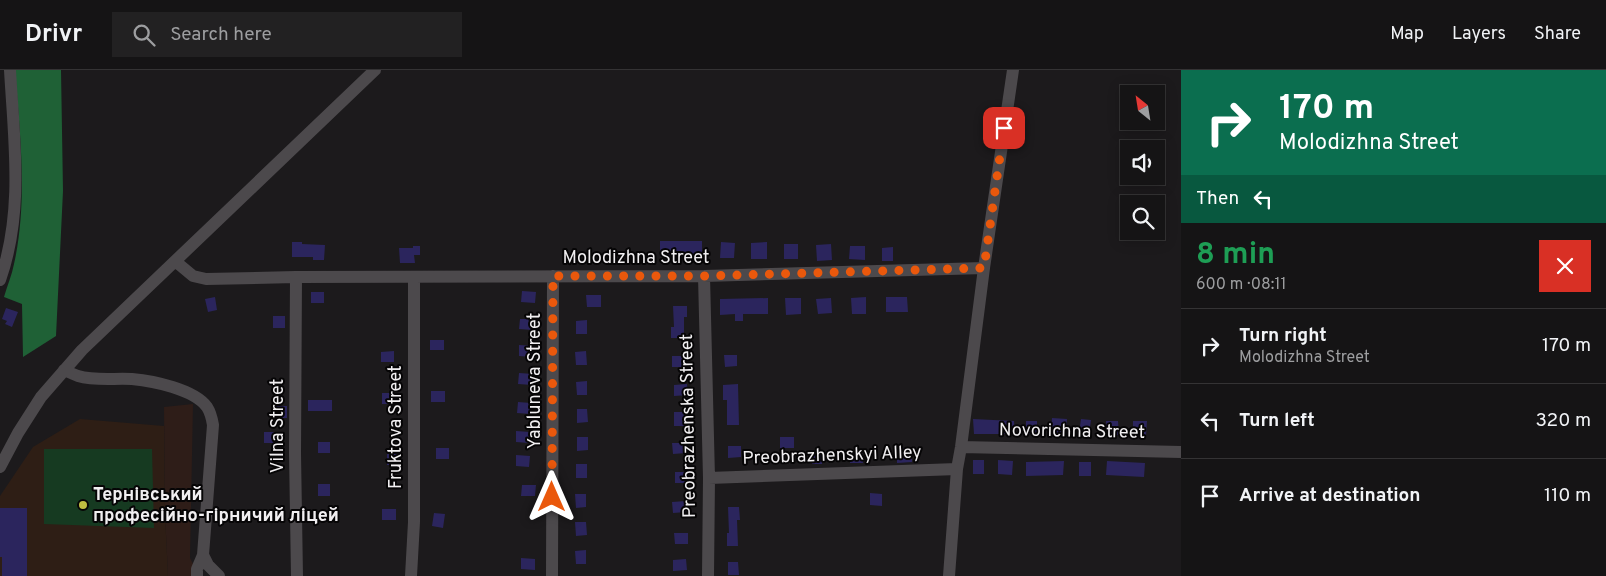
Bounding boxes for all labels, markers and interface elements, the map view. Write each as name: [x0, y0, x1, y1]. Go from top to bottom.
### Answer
search box: [112, 12, 462, 57]
text: Drivr: [25, 20, 82, 50]
icon: search: [130, 21, 158, 49]
text: Search here: [170, 23, 272, 47]
text: Map: [1390, 23, 1424, 46]
text: Layers: [1452, 23, 1506, 46]
text: Share: [1534, 23, 1581, 46]
north arrow: [1120, 85, 1165, 130]
map controls: [1120, 85, 1165, 240]
text: 170 m: [1279, 87, 1374, 131]
icon: right: [1196, 90, 1261, 155]
pin: [983, 107, 1025, 149]
icon: arrive: [990, 114, 1018, 142]
text: Molodizhna Street: [1279, 130, 1459, 157]
button: sound: [1120, 140, 1165, 185]
icon: left: [1249, 185, 1277, 213]
text: Then: [1196, 187, 1239, 211]
button: search: [1120, 195, 1165, 240]
text: 8 min: [1196, 237, 1275, 274]
button: close: [1539, 240, 1591, 292]
street label: Molodizhna Street: [562, 247, 710, 270]
text: 600 m · 08:11: [1196, 275, 1286, 295]
street label: Yabluneva Street: [524, 313, 547, 449]
text: Turn right: [1239, 324, 1327, 348]
icon: right: [1196, 332, 1224, 360]
street label: Preobrazhenska Street: [676, 334, 702, 518]
text: 170 m: [1542, 334, 1591, 358]
text: Molodizhna Street: [1239, 348, 1370, 368]
street label: Fruktova Street: [385, 365, 408, 489]
street label: Vilna Street: [267, 379, 290, 473]
icon: left: [1196, 407, 1224, 435]
text: Turn left: [1239, 409, 1315, 433]
text: 320 m: [1536, 409, 1591, 433]
street label: Novorichna Street: [999, 419, 1145, 445]
street label: Preobrazhenskyi Alley: [742, 441, 922, 471]
position arrow: [525, 470, 577, 522]
icon: arrive: [1196, 482, 1224, 510]
place label: Тернівський професійно-гірничий ліцей: [93, 484, 339, 528]
text: Arrive at destination: [1239, 484, 1420, 508]
text: 110 m: [1544, 484, 1591, 508]
marker: Тернівський професійно-гірничий ліцей: [77, 499, 89, 511]

